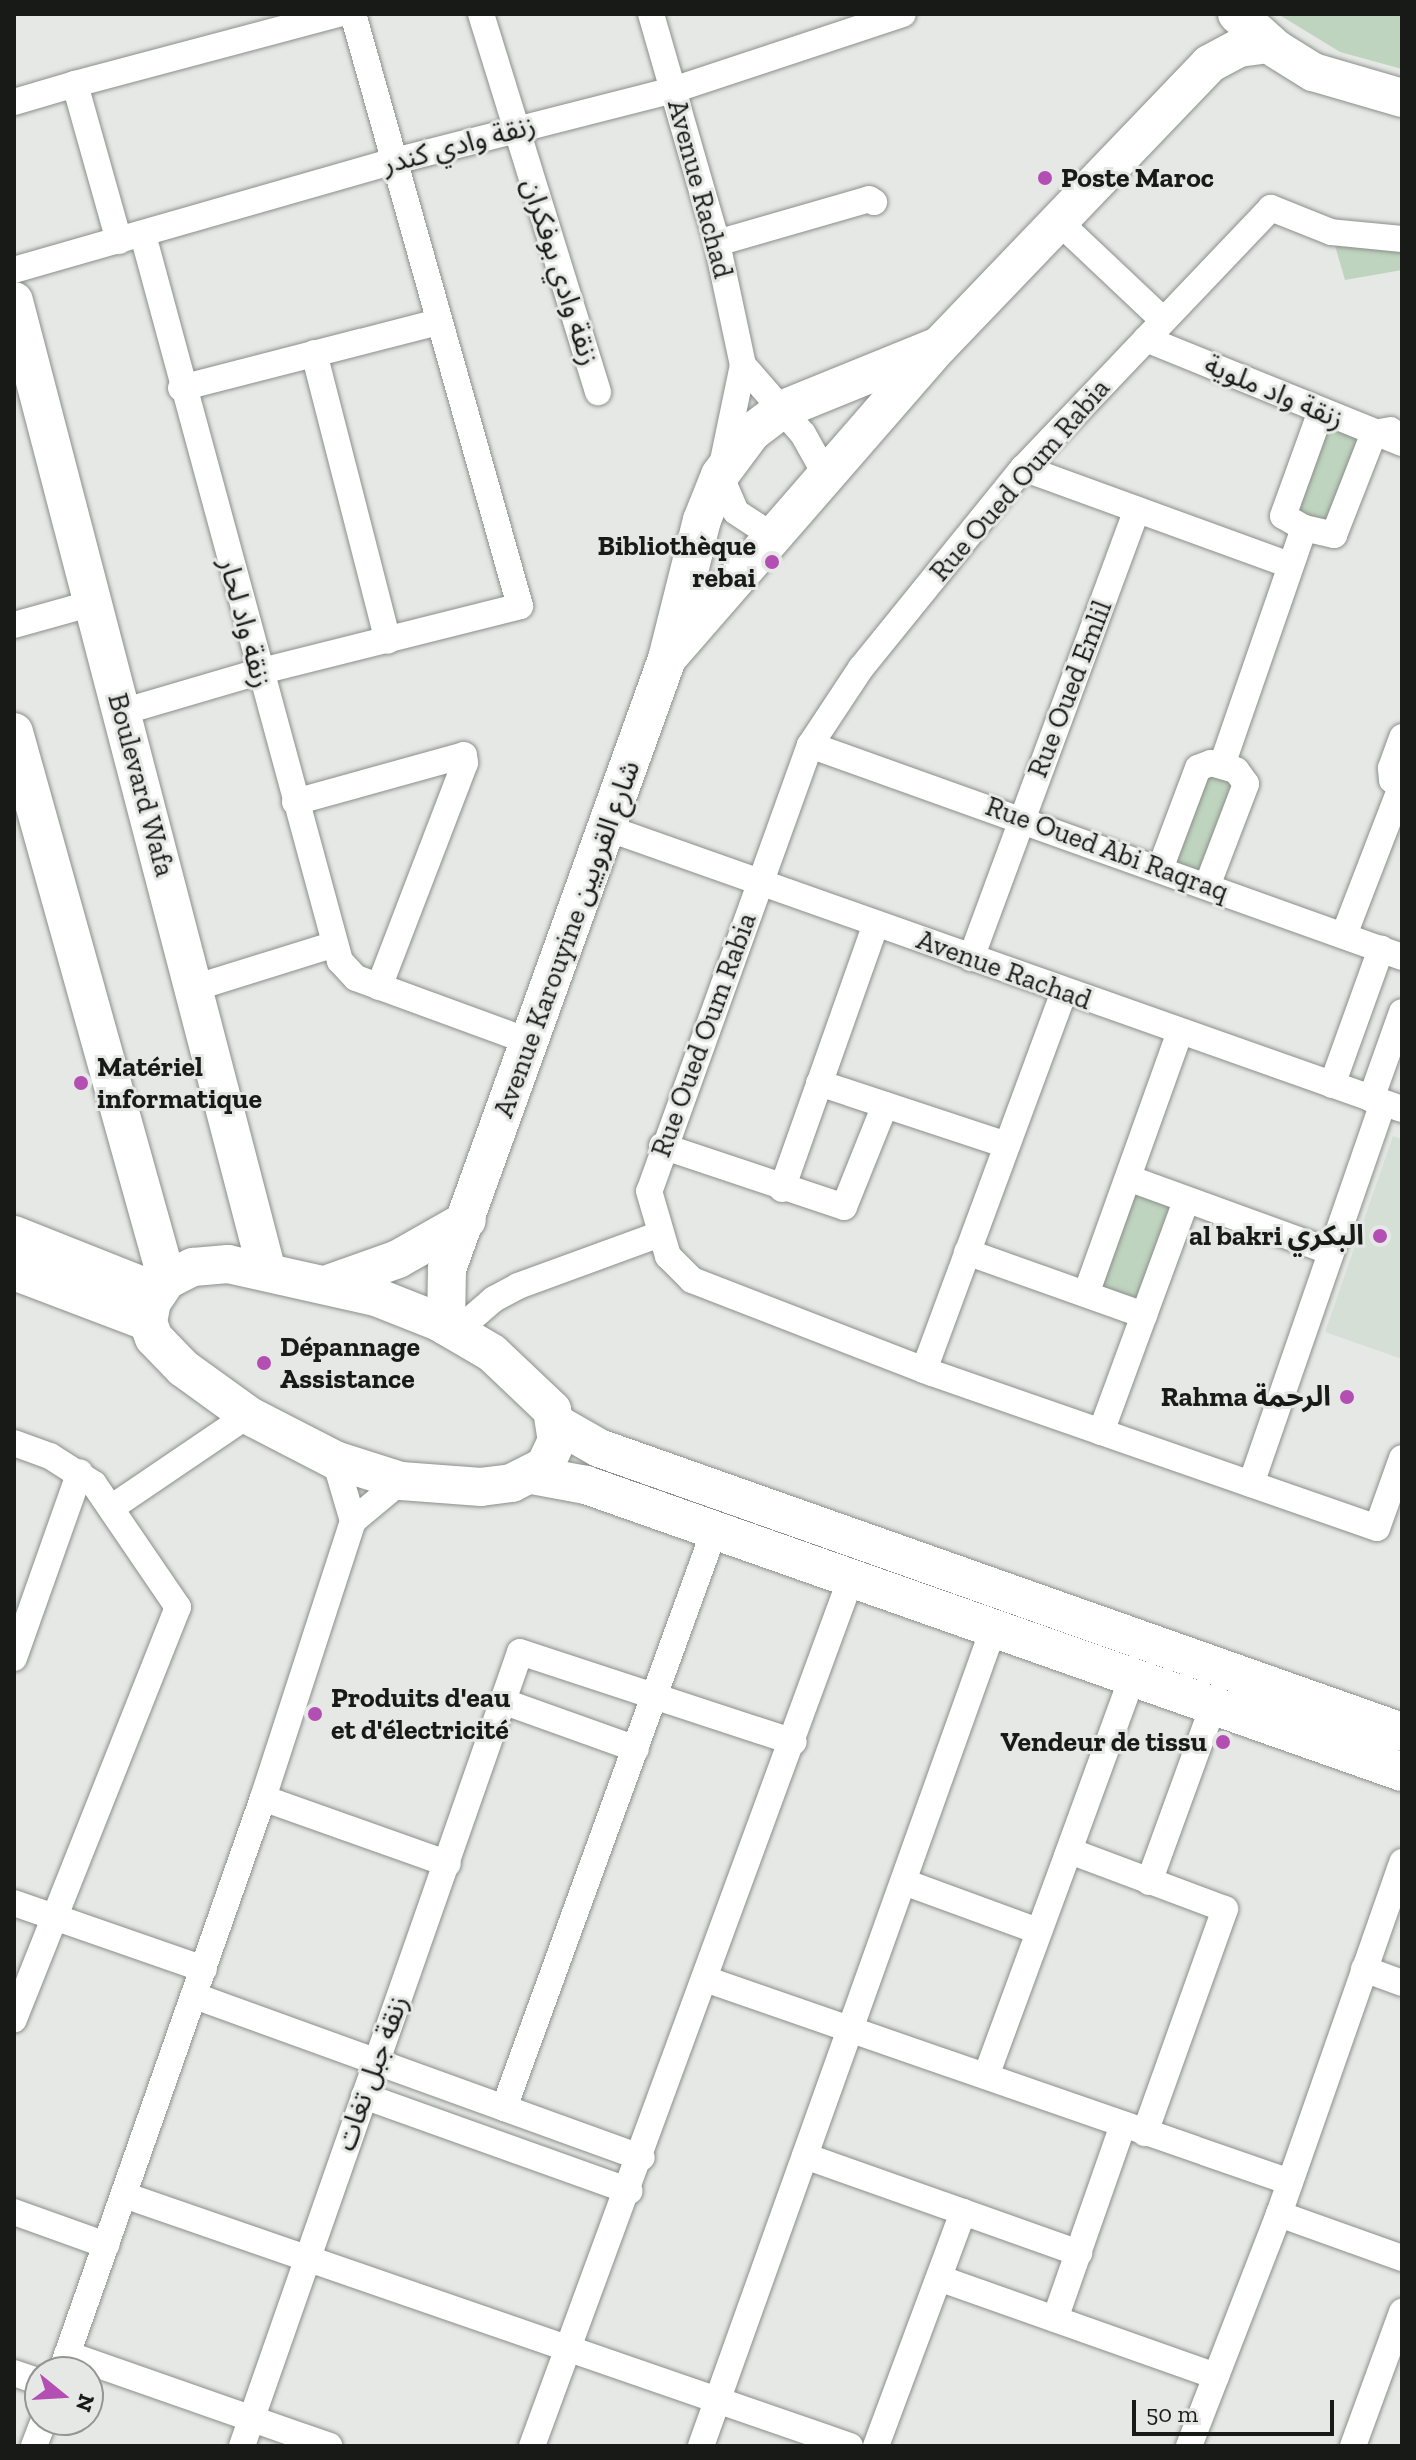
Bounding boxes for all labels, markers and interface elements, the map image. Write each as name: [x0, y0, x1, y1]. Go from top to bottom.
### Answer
street label: Avenue Rachad: [660, 96, 740, 282]
street label: زنقة وادي كندر: [379, 108, 539, 182]
place label: Poste Maroc: [1061, 161, 1214, 195]
marker: Poste Maroc: [1036, 169, 1054, 187]
street label: زنقة وادي بوفكران: [514, 174, 606, 370]
street label: زنقة واد ملوية: [1199, 348, 1349, 436]
street label: Rue Oued Oum Rabia: [923, 372, 1117, 588]
place label: Bibliothèque rebai: [598, 529, 756, 595]
marker: Bibliothèque rebai: [763, 553, 781, 571]
street label: زنقة واد لحار: [212, 554, 278, 692]
street label: Rue Oued Emlil: [1021, 596, 1119, 782]
street label: Boulevard Wafa: [100, 689, 182, 881]
street label: Avenue Karouyine شارع القرويين: [487, 756, 647, 1122]
street label: Rue Oued Abi Raqraq: [981, 789, 1233, 909]
street label: Rue Oued Oum Rabia: [644, 908, 764, 1162]
street label: Avenue Rachad: [912, 923, 1096, 1017]
place label: Matériel informatique: [97, 1050, 262, 1116]
marker: Matériel informatique: [72, 1074, 90, 1092]
place label: al bakri البكري: [1189, 1219, 1364, 1253]
marker: al bakri البكري: [1371, 1227, 1389, 1245]
place label: Dépannage Assistance: [280, 1330, 420, 1396]
marker: Dépannage Assistance: [255, 1354, 273, 1372]
place label: Rahma الرحمة: [1161, 1380, 1331, 1414]
marker: Rahma الرحمة: [1338, 1388, 1356, 1406]
place label: Produits d'eau et d'électricité: [331, 1681, 510, 1747]
marker: Produits d'eau et d'électricité: [306, 1705, 324, 1723]
place label: Vendeur de tissu: [1000, 1725, 1207, 1759]
marker: Vendeur de tissu: [1214, 1733, 1232, 1751]
street label: زنقة جبل تغات: [328, 1991, 416, 2155]
north arrow: [24, 2356, 104, 2436]
scale bar: [1136, 2384, 1338, 2434]
text: N: [70, 2391, 101, 2415]
text: 50 m: [1146, 2399, 1198, 2428]

